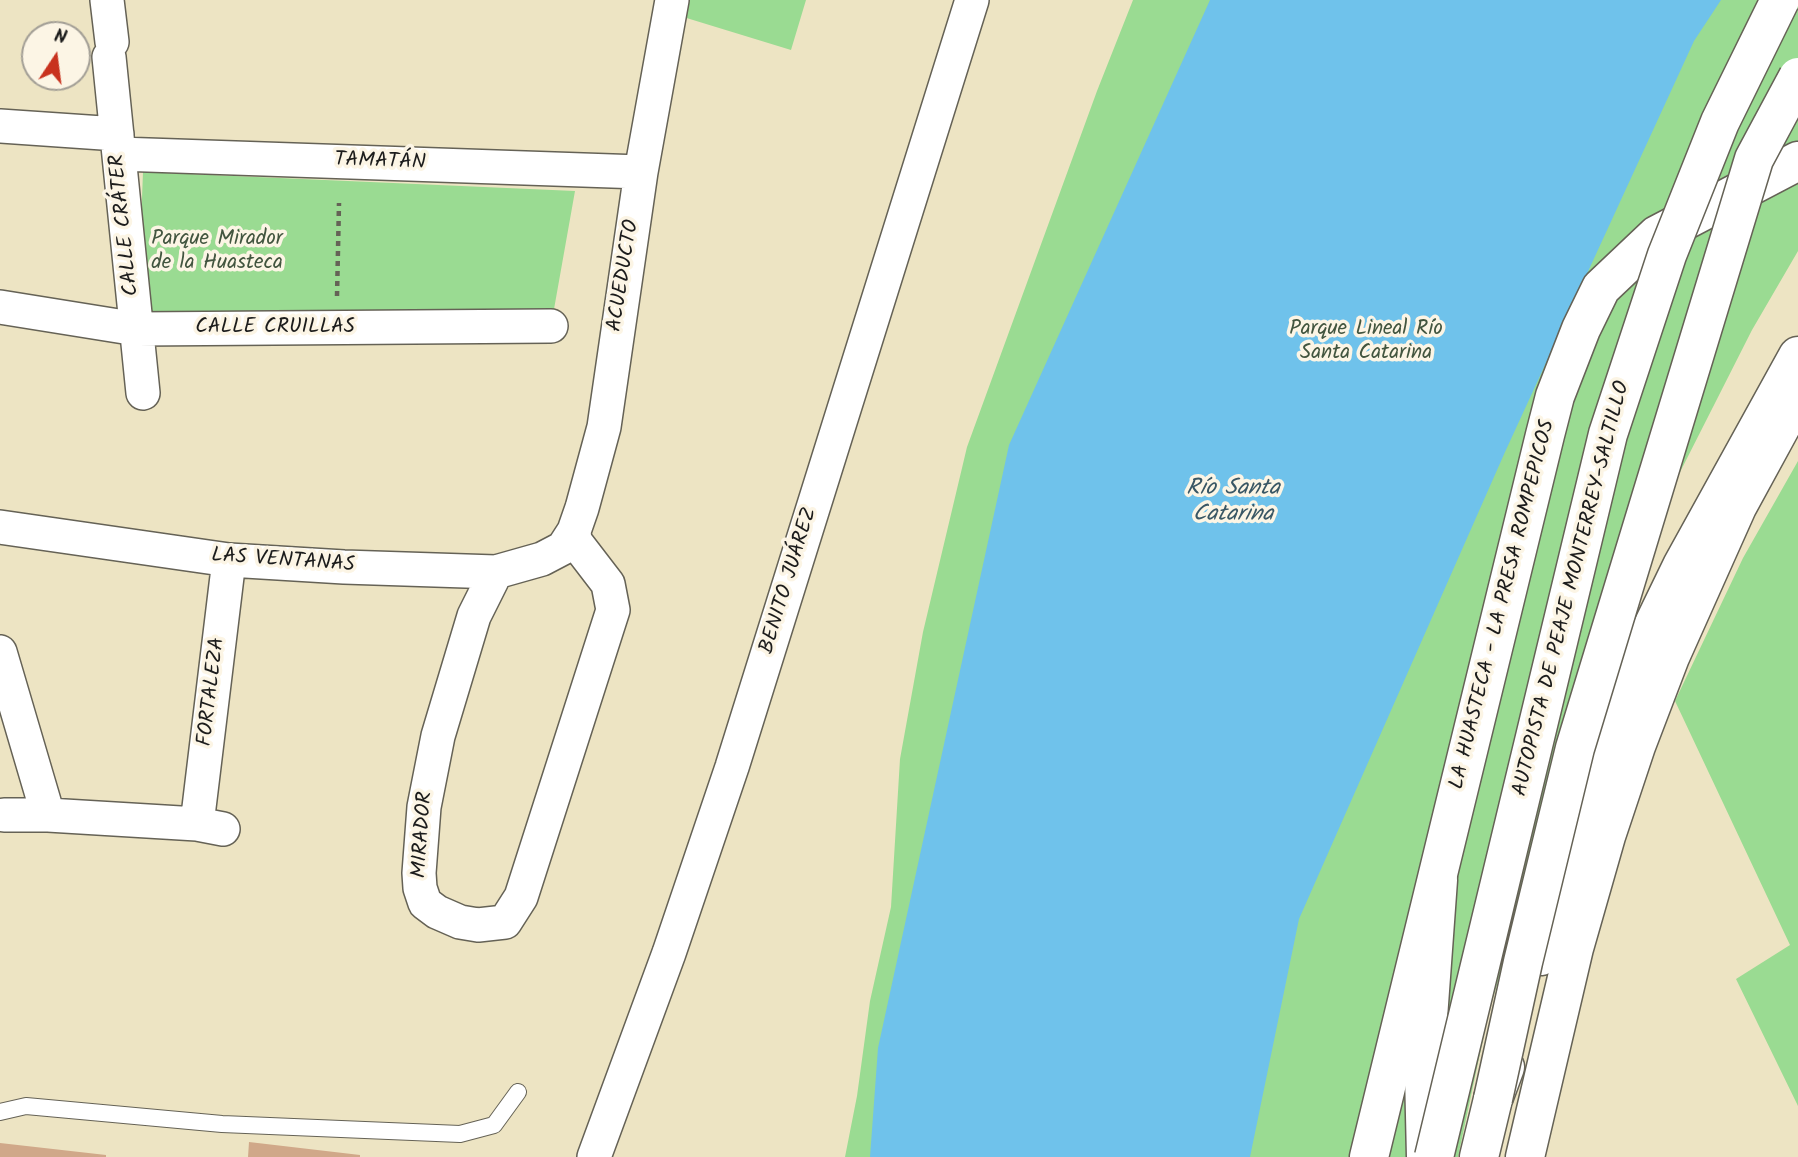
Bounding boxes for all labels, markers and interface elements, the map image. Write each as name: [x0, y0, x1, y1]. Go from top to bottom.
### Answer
north arrow: [21, 21, 91, 91]
text: N: [51, 22, 69, 53]
street label: TAMATÁN: [334, 149, 426, 177]
street label: CALLE CRÁTER: [106, 153, 146, 297]
street label: ACUEDUCTO: [604, 218, 646, 334]
park label: Parque Mirador de la Huasteca: [151, 227, 283, 277]
street label: CALLE CRUILLAS: [195, 315, 355, 341]
park label: Parque Lineal Río Santa Catarina: [1289, 317, 1443, 367]
street label: AUTOPISTA DE PEAJE MONTERREY-SALTILLO: [1509, 379, 1637, 799]
street label: LA HUASTECA - LA PRESA ROMPEPICOS: [1446, 418, 1562, 792]
water label: Río Santa Catarina: [1186, 476, 1280, 530]
street label: BENITO JUÁREZ: [756, 505, 824, 657]
street label: LAS VENTANAS: [210, 544, 356, 580]
street label: FORTALEZA: [194, 636, 232, 748]
street label: MIRADOR: [408, 791, 440, 879]

